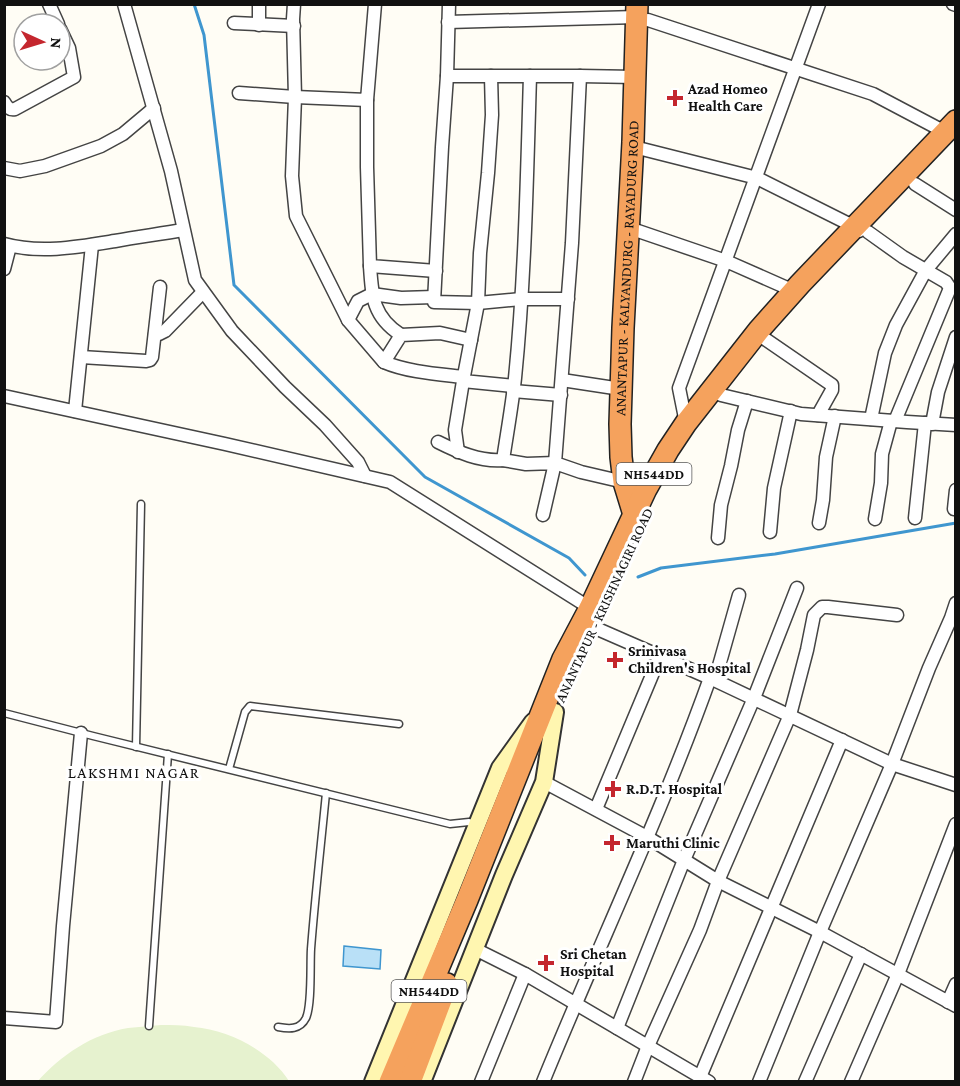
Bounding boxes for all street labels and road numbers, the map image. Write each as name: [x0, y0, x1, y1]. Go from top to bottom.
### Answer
street label: ANANTAPUR - KALYANDURG - RAYADURG ROAD: [612, 120, 642, 416]
road number: NH544DD: [616, 463, 692, 485]
street label: ANANTAPUR - KRISHNAGIRI ROAD: [552, 505, 656, 705]
road number: NH544DD: [392, 980, 466, 1002]

